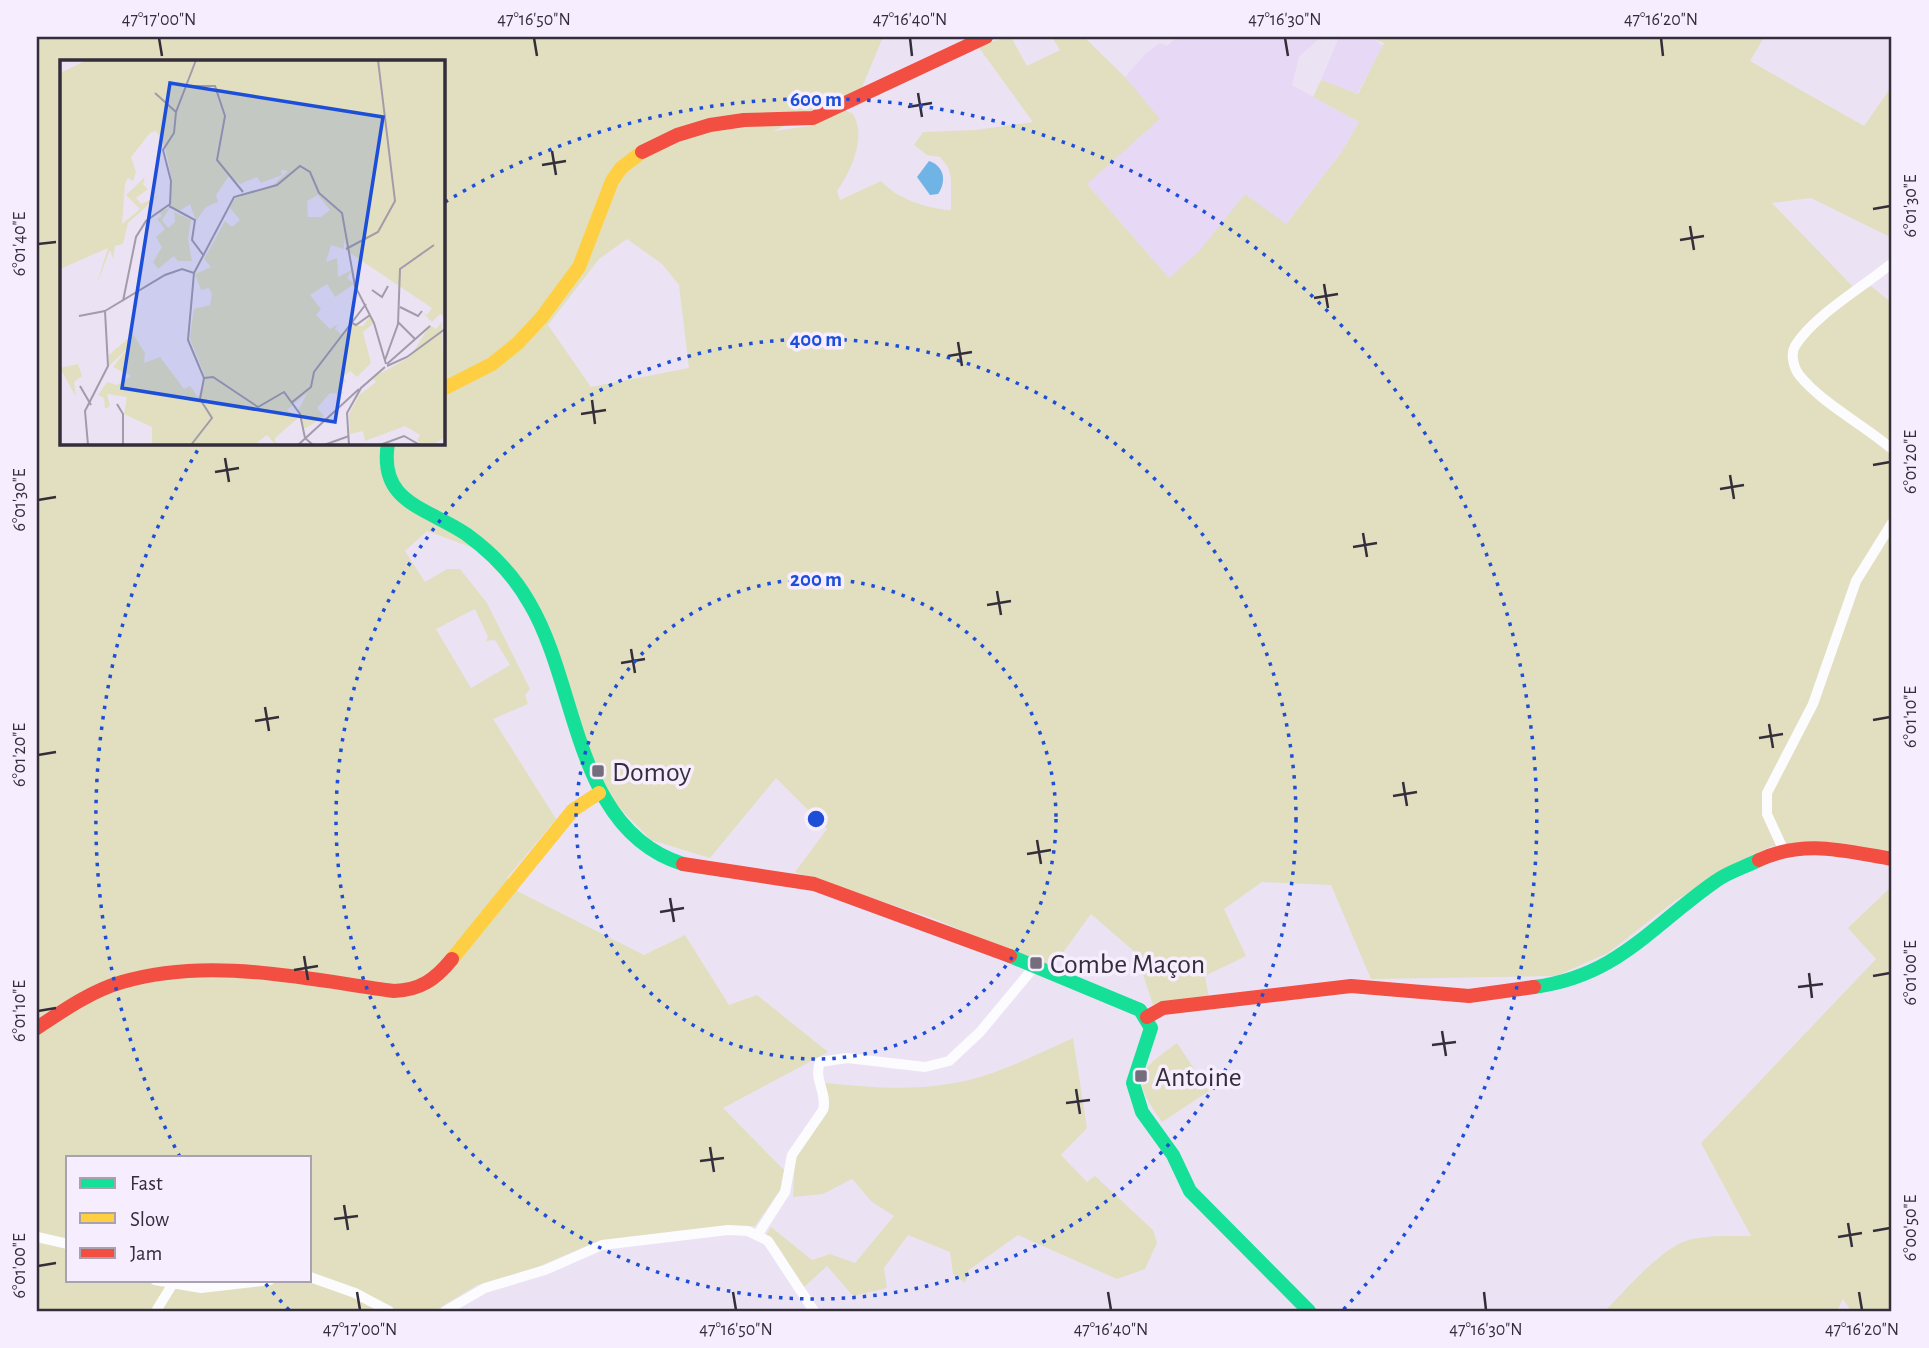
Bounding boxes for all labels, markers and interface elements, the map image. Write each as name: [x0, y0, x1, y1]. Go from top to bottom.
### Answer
text: 47°17'00"N: [122, 11, 196, 29]
text: 47°16'50"N: [497, 11, 571, 29]
text: 47°16'40"N: [873, 11, 947, 29]
text: 47°16'30"N: [1248, 11, 1322, 29]
text: 47°16'20"N: [1624, 11, 1698, 29]
inset map: [60, 60, 444, 444]
text: 600 m: [790, 89, 842, 110]
text: 6°01'30"E: [1902, 174, 1920, 238]
text: 6°01'40"E: [11, 212, 29, 276]
text: 400 m: [790, 329, 842, 350]
text: 6°01'20"E: [1902, 430, 1920, 494]
text: 6°01'30"E: [11, 468, 29, 532]
text: 200 m: [790, 569, 842, 590]
text: 6°01'10"E: [1902, 686, 1920, 748]
text: 6°01'20"E: [11, 723, 29, 787]
place label: Domoy: [612, 759, 691, 787]
marker: Domoy: [590, 763, 606, 779]
centre of rings: [804, 807, 828, 831]
text: 6°01'00"E: [1902, 940, 1920, 1006]
place label: Combe Maçon: [1050, 951, 1205, 979]
marker: Combe Maçon: [1028, 955, 1044, 971]
text: 6°01'10"E: [11, 980, 29, 1042]
place label: Antoine: [1155, 1064, 1242, 1092]
marker: Antoine: [1133, 1068, 1149, 1084]
legend: [66, 1156, 312, 1282]
text: Fast: [130, 1173, 163, 1194]
text: 6°00'50"E: [1902, 1194, 1920, 1261]
text: Slow: [130, 1209, 169, 1230]
text: 6°01'00"E: [11, 1233, 29, 1299]
text: Jam: [130, 1243, 162, 1264]
text: 47°17'00"N: [323, 1321, 397, 1339]
text: 47°16'50"N: [699, 1321, 773, 1339]
text: 47°16'40"N: [1074, 1321, 1148, 1339]
text: 47°16'30"N: [1449, 1321, 1523, 1339]
text: 47°16'20"N: [1825, 1321, 1899, 1339]

